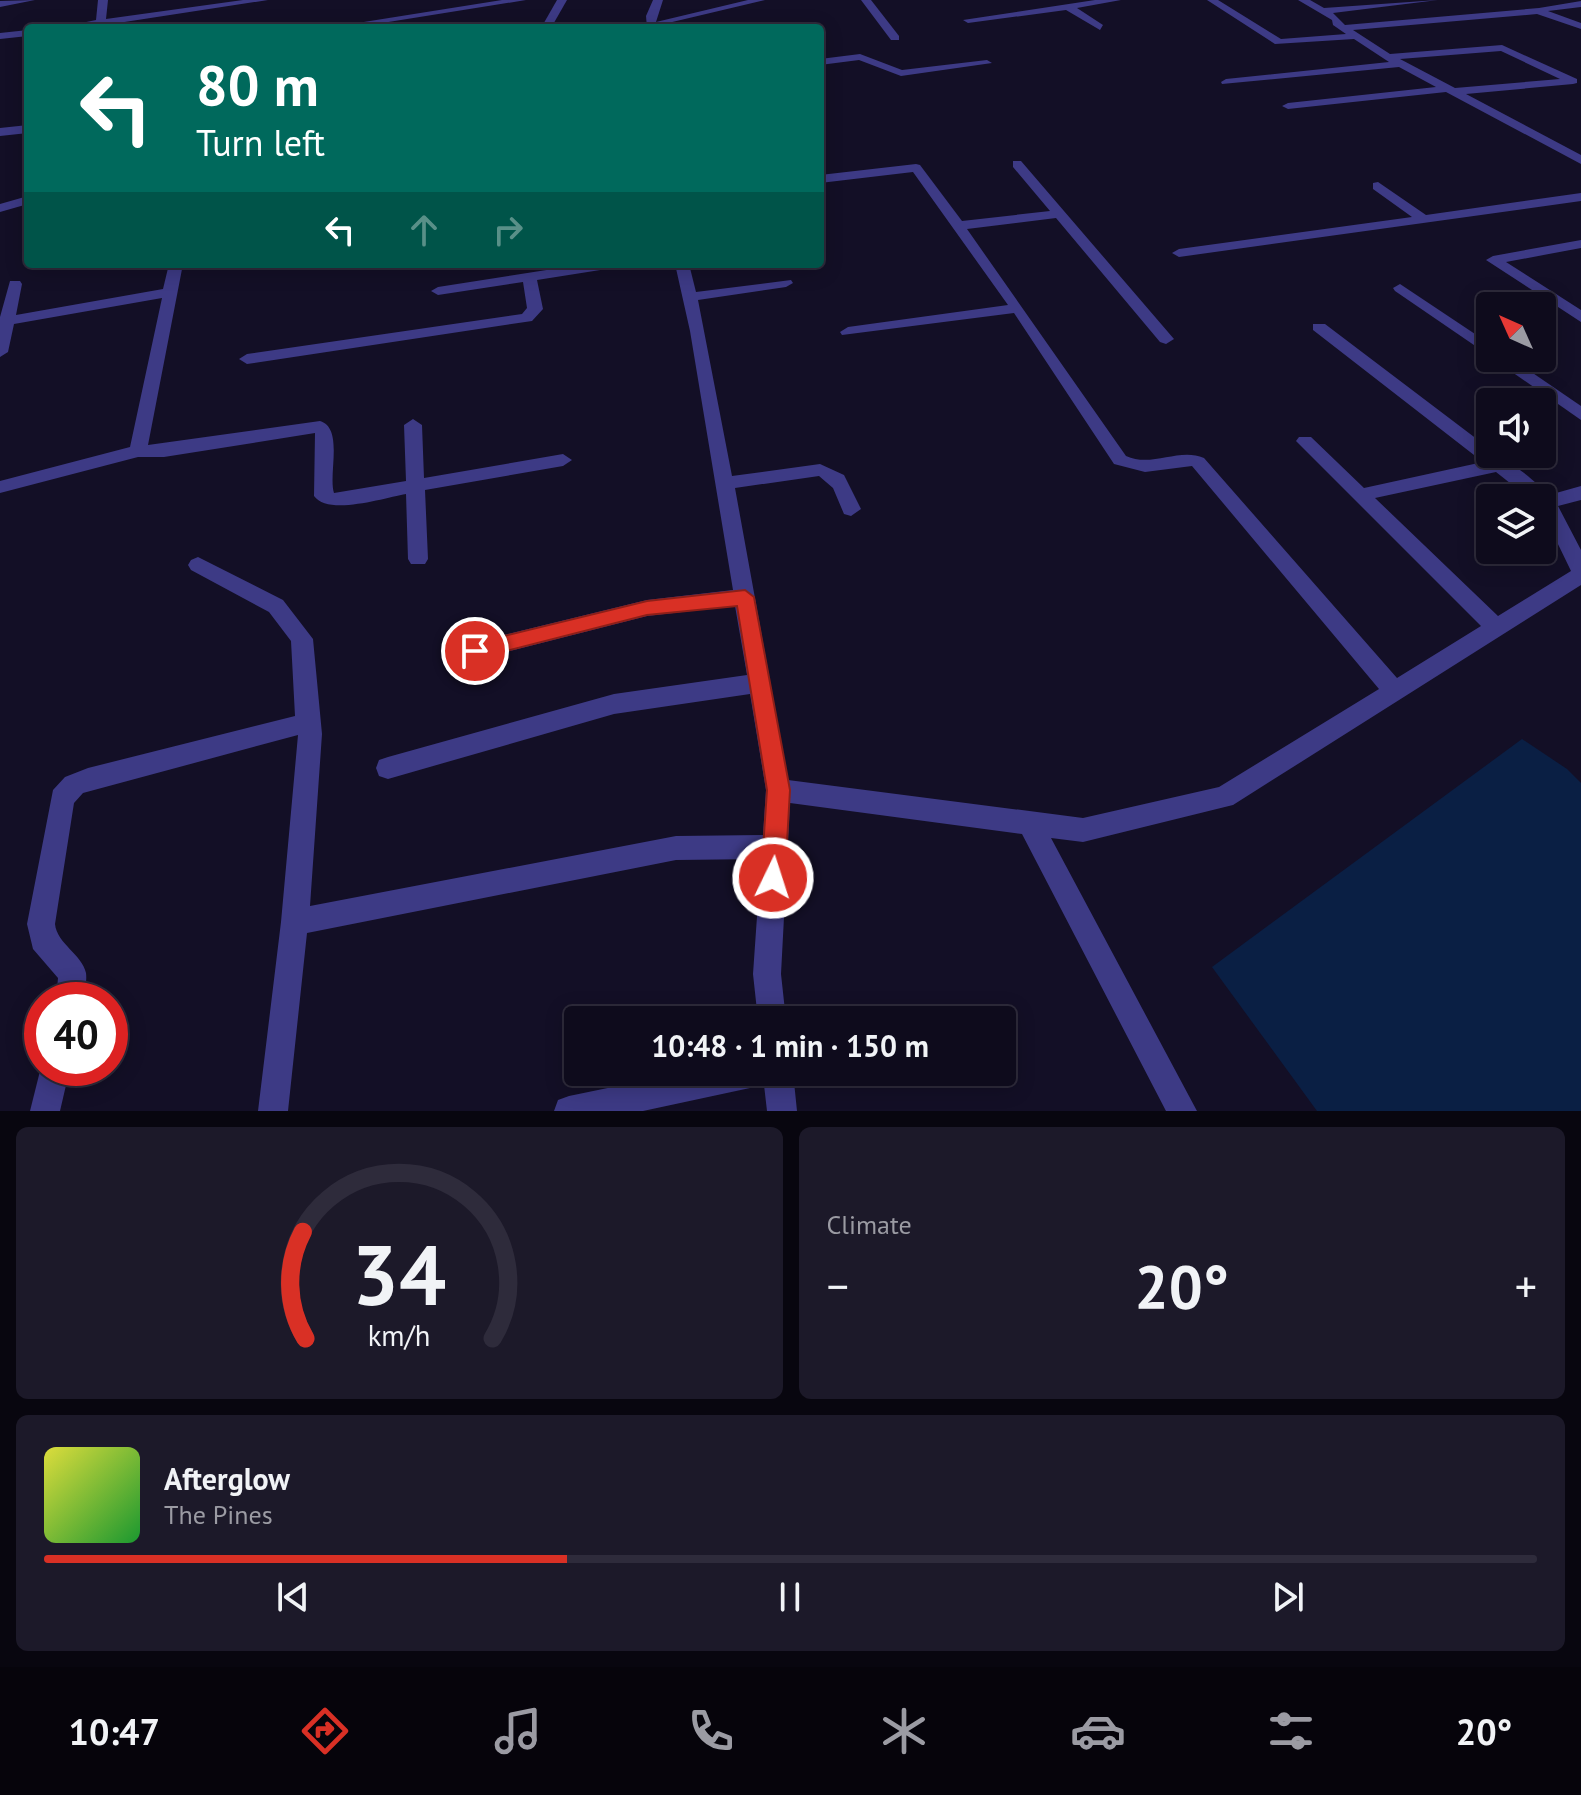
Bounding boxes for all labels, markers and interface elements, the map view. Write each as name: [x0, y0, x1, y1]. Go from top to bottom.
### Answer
text: 80 m: [196, 49, 319, 121]
icon: left: [64, 56, 168, 160]
text: Turn left: [196, 119, 325, 166]
icon: left: [318, 208, 362, 252]
icon: ahead: [402, 208, 446, 252]
icon: right: [486, 208, 530, 252]
north arrow: [1476, 292, 1556, 372]
map controls: [1476, 292, 1556, 564]
button: sound: [1476, 388, 1556, 468]
button: layers: [1476, 484, 1556, 564]
pin: [441, 617, 509, 685]
icon: arrive: [453, 629, 497, 673]
position arrow: [731, 836, 815, 920]
speed limit sign: 40: [24, 982, 128, 1086]
text: 10:48 · 1 min · 150 m: [651, 1026, 929, 1065]
text: Climate: [827, 1208, 912, 1241]
text: 34: [352, 1220, 446, 1328]
text: 20°: [1135, 1247, 1229, 1325]
text: −: [827, 1257, 849, 1314]
text: +: [1515, 1257, 1537, 1314]
text: km/h: [368, 1317, 431, 1354]
text: Afterglow: [164, 1459, 290, 1498]
text: The Pines: [164, 1498, 273, 1531]
icon: previous: [271, 1575, 315, 1619]
icon: pause: [768, 1575, 812, 1619]
icon: next: [1266, 1575, 1310, 1619]
icon: directions: [297, 1703, 353, 1759]
icon: music: [490, 1703, 546, 1759]
icon: phone: [683, 1703, 739, 1759]
icon: climate: [876, 1703, 932, 1759]
icon: car: [1070, 1703, 1126, 1759]
icon: filters: [1263, 1703, 1319, 1759]
text: 10:47: [69, 1708, 160, 1755]
text: 20°: [1456, 1708, 1512, 1755]

